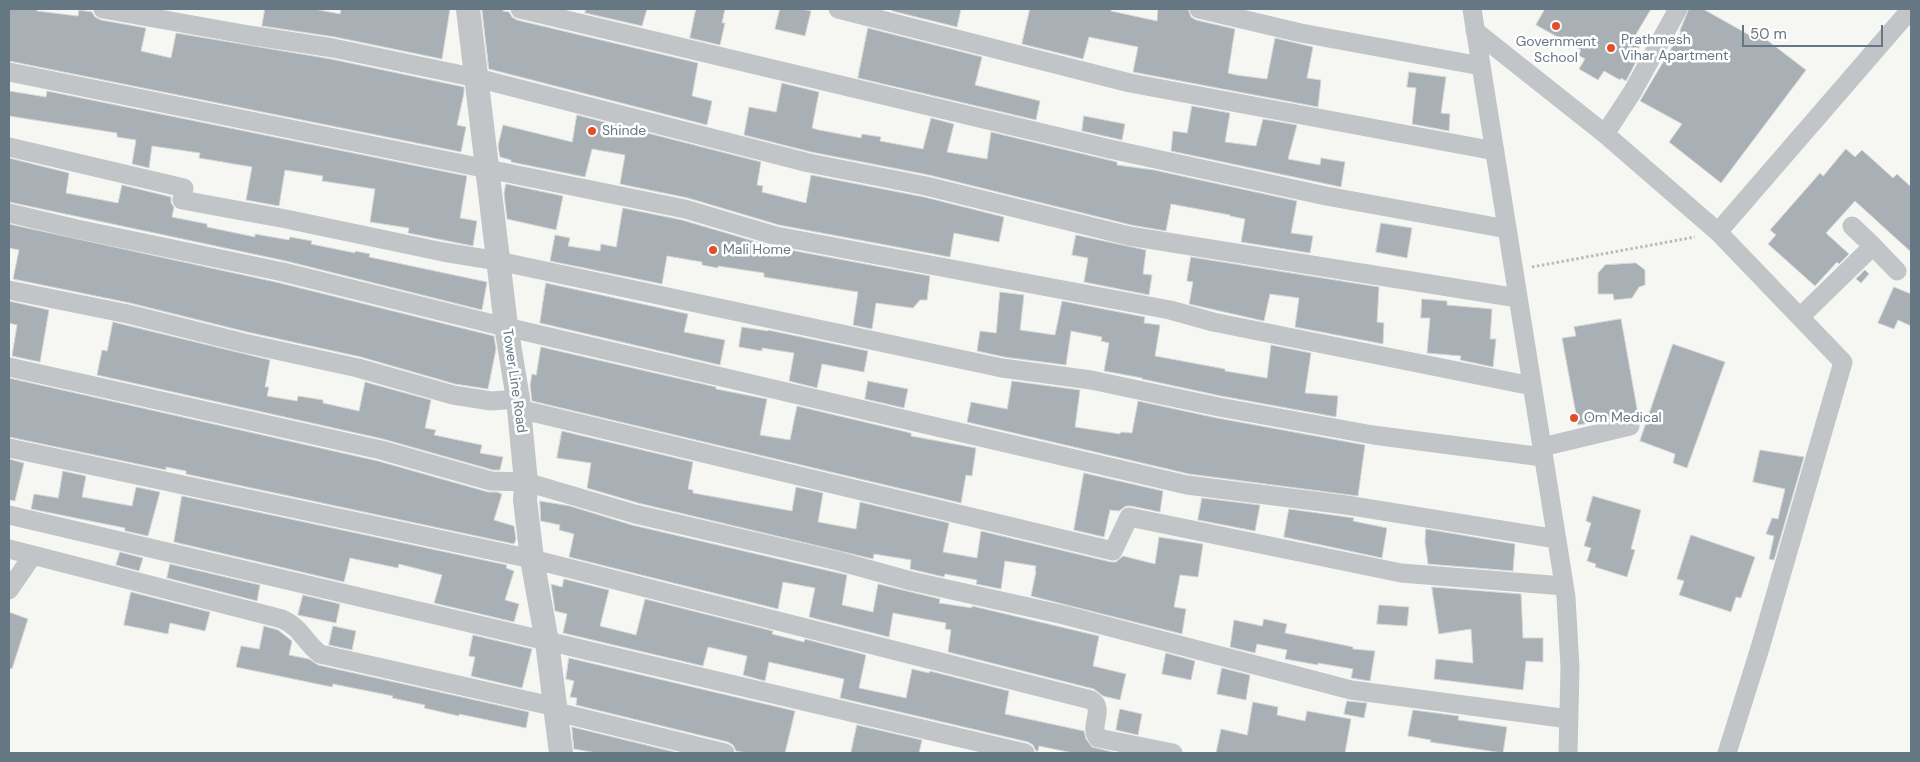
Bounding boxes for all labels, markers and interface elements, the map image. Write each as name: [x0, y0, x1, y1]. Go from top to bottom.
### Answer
scale bar: [1745, 15, 1886, 47]
marker: Government School: [1550, 20, 1562, 32]
text: 50 m: [1750, 24, 1787, 44]
place label: Prathmesh Vihar Apartment: [1621, 32, 1729, 64]
place label: Government School: [1516, 34, 1596, 66]
marker: Prathmesh Vihar Apartment: [1605, 42, 1617, 54]
place label: Shinde: [602, 123, 646, 139]
marker: Shinde: [586, 125, 598, 137]
place label: Mali Home: [723, 242, 791, 258]
marker: Mali Home: [707, 244, 719, 256]
street label: Tower Line Road: [498, 328, 530, 434]
place label: Om Medical: [1584, 410, 1662, 426]
marker: Om Medical: [1568, 412, 1580, 424]

